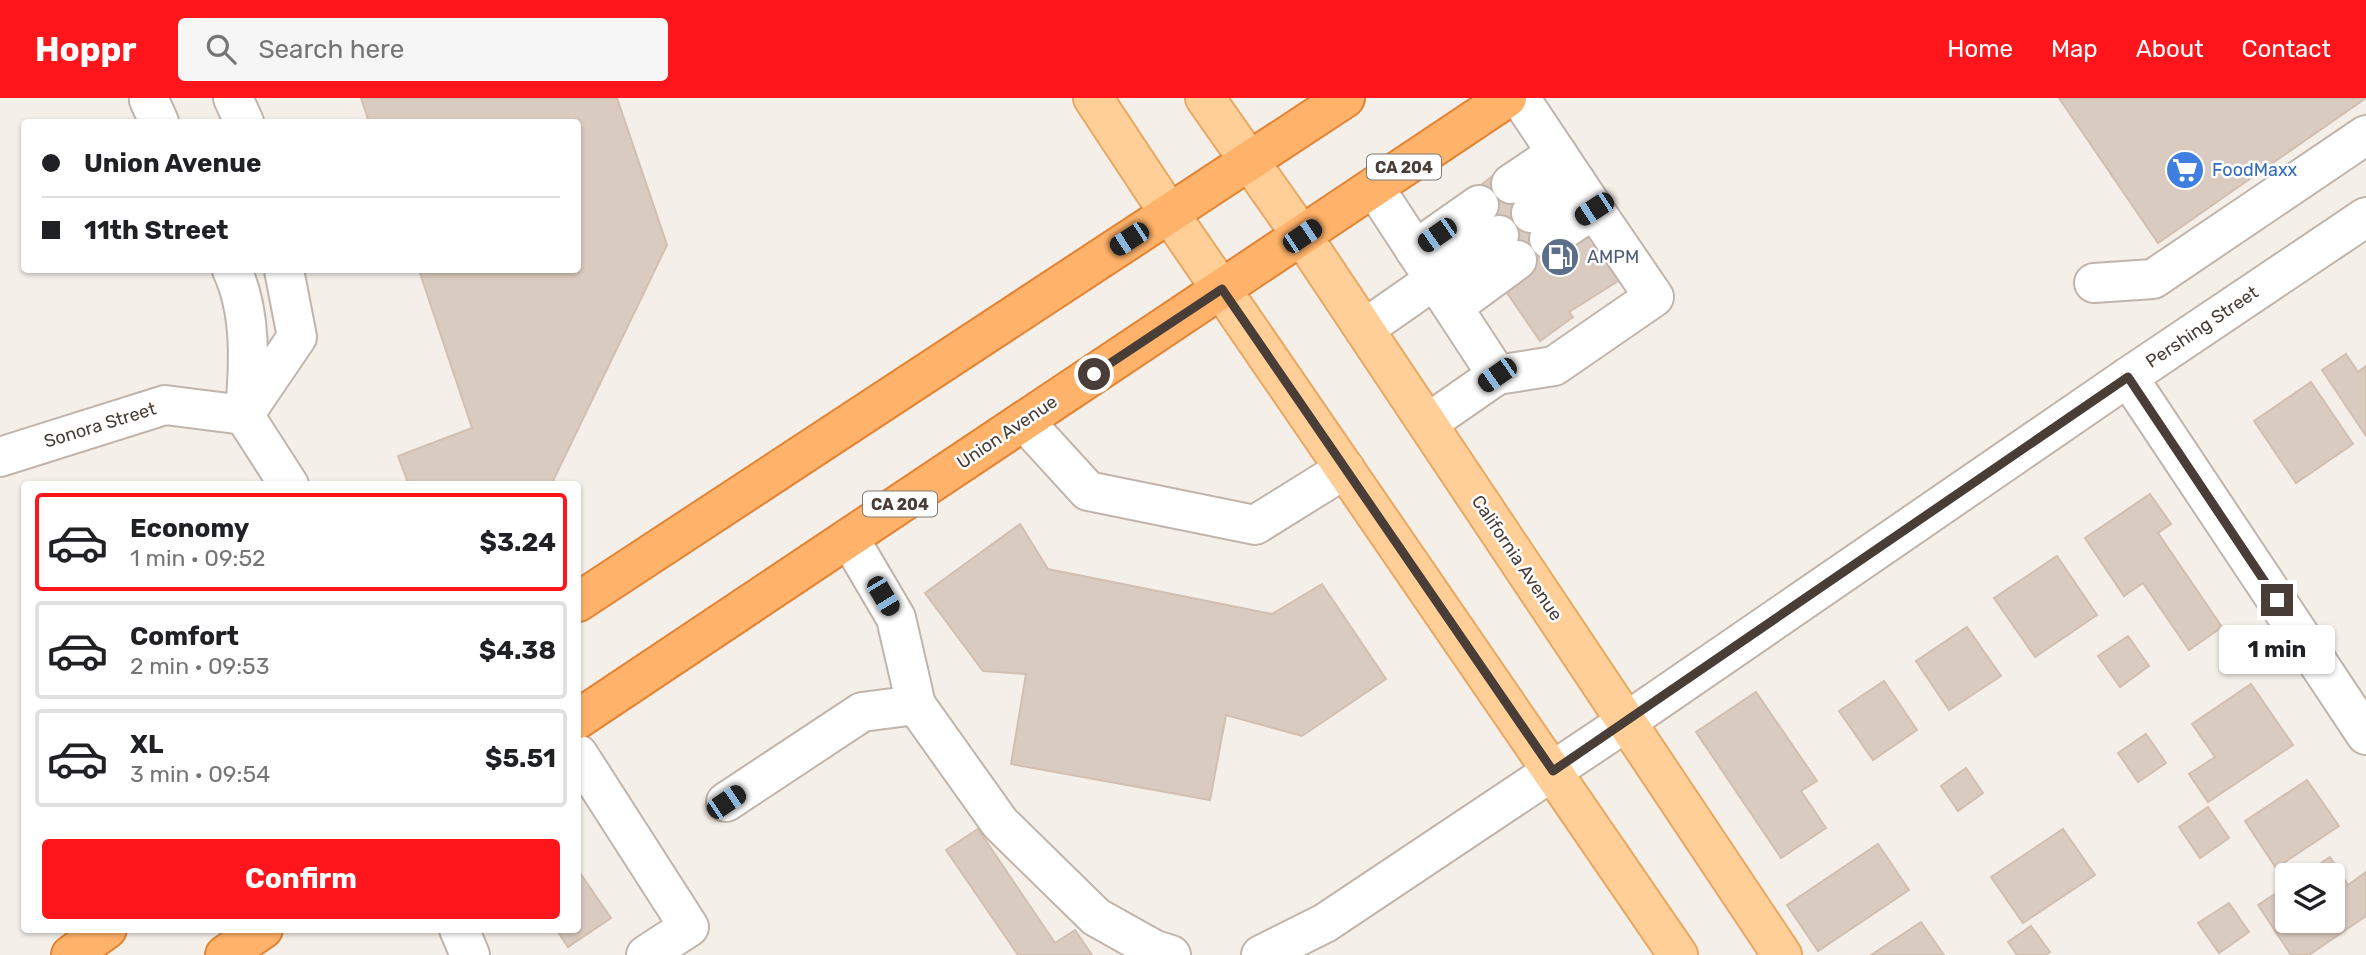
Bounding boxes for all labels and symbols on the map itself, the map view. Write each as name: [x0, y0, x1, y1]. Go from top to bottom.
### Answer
supermarket icon: FoodMaxx: [2164, 149, 2206, 191]
road number: CA 204: [1367, 155, 1441, 180]
place label: FoodMaxx: [2212, 159, 2298, 181]
car: [1571, 189, 1618, 229]
car: [1414, 214, 1461, 256]
car: [1279, 216, 1326, 256]
car: [1106, 219, 1153, 259]
fuel station icon: AMPM: [1539, 236, 1581, 278]
place label: AMPM: [1587, 246, 1639, 268]
street label: Pershing Street: [2142, 281, 2262, 373]
car: [1474, 354, 1521, 396]
route start: [1078, 358, 1110, 390]
street label: Union Avenue: [953, 390, 1061, 474]
street label: Sonora Street: [41, 398, 159, 452]
street label: California Avenue: [1467, 491, 1567, 625]
road number: CA 204: [863, 492, 937, 516]
car: [864, 573, 903, 619]
route end: [2261, 584, 2293, 616]
callout: 1 min: [2219, 624, 2335, 674]
car: [703, 782, 750, 822]

